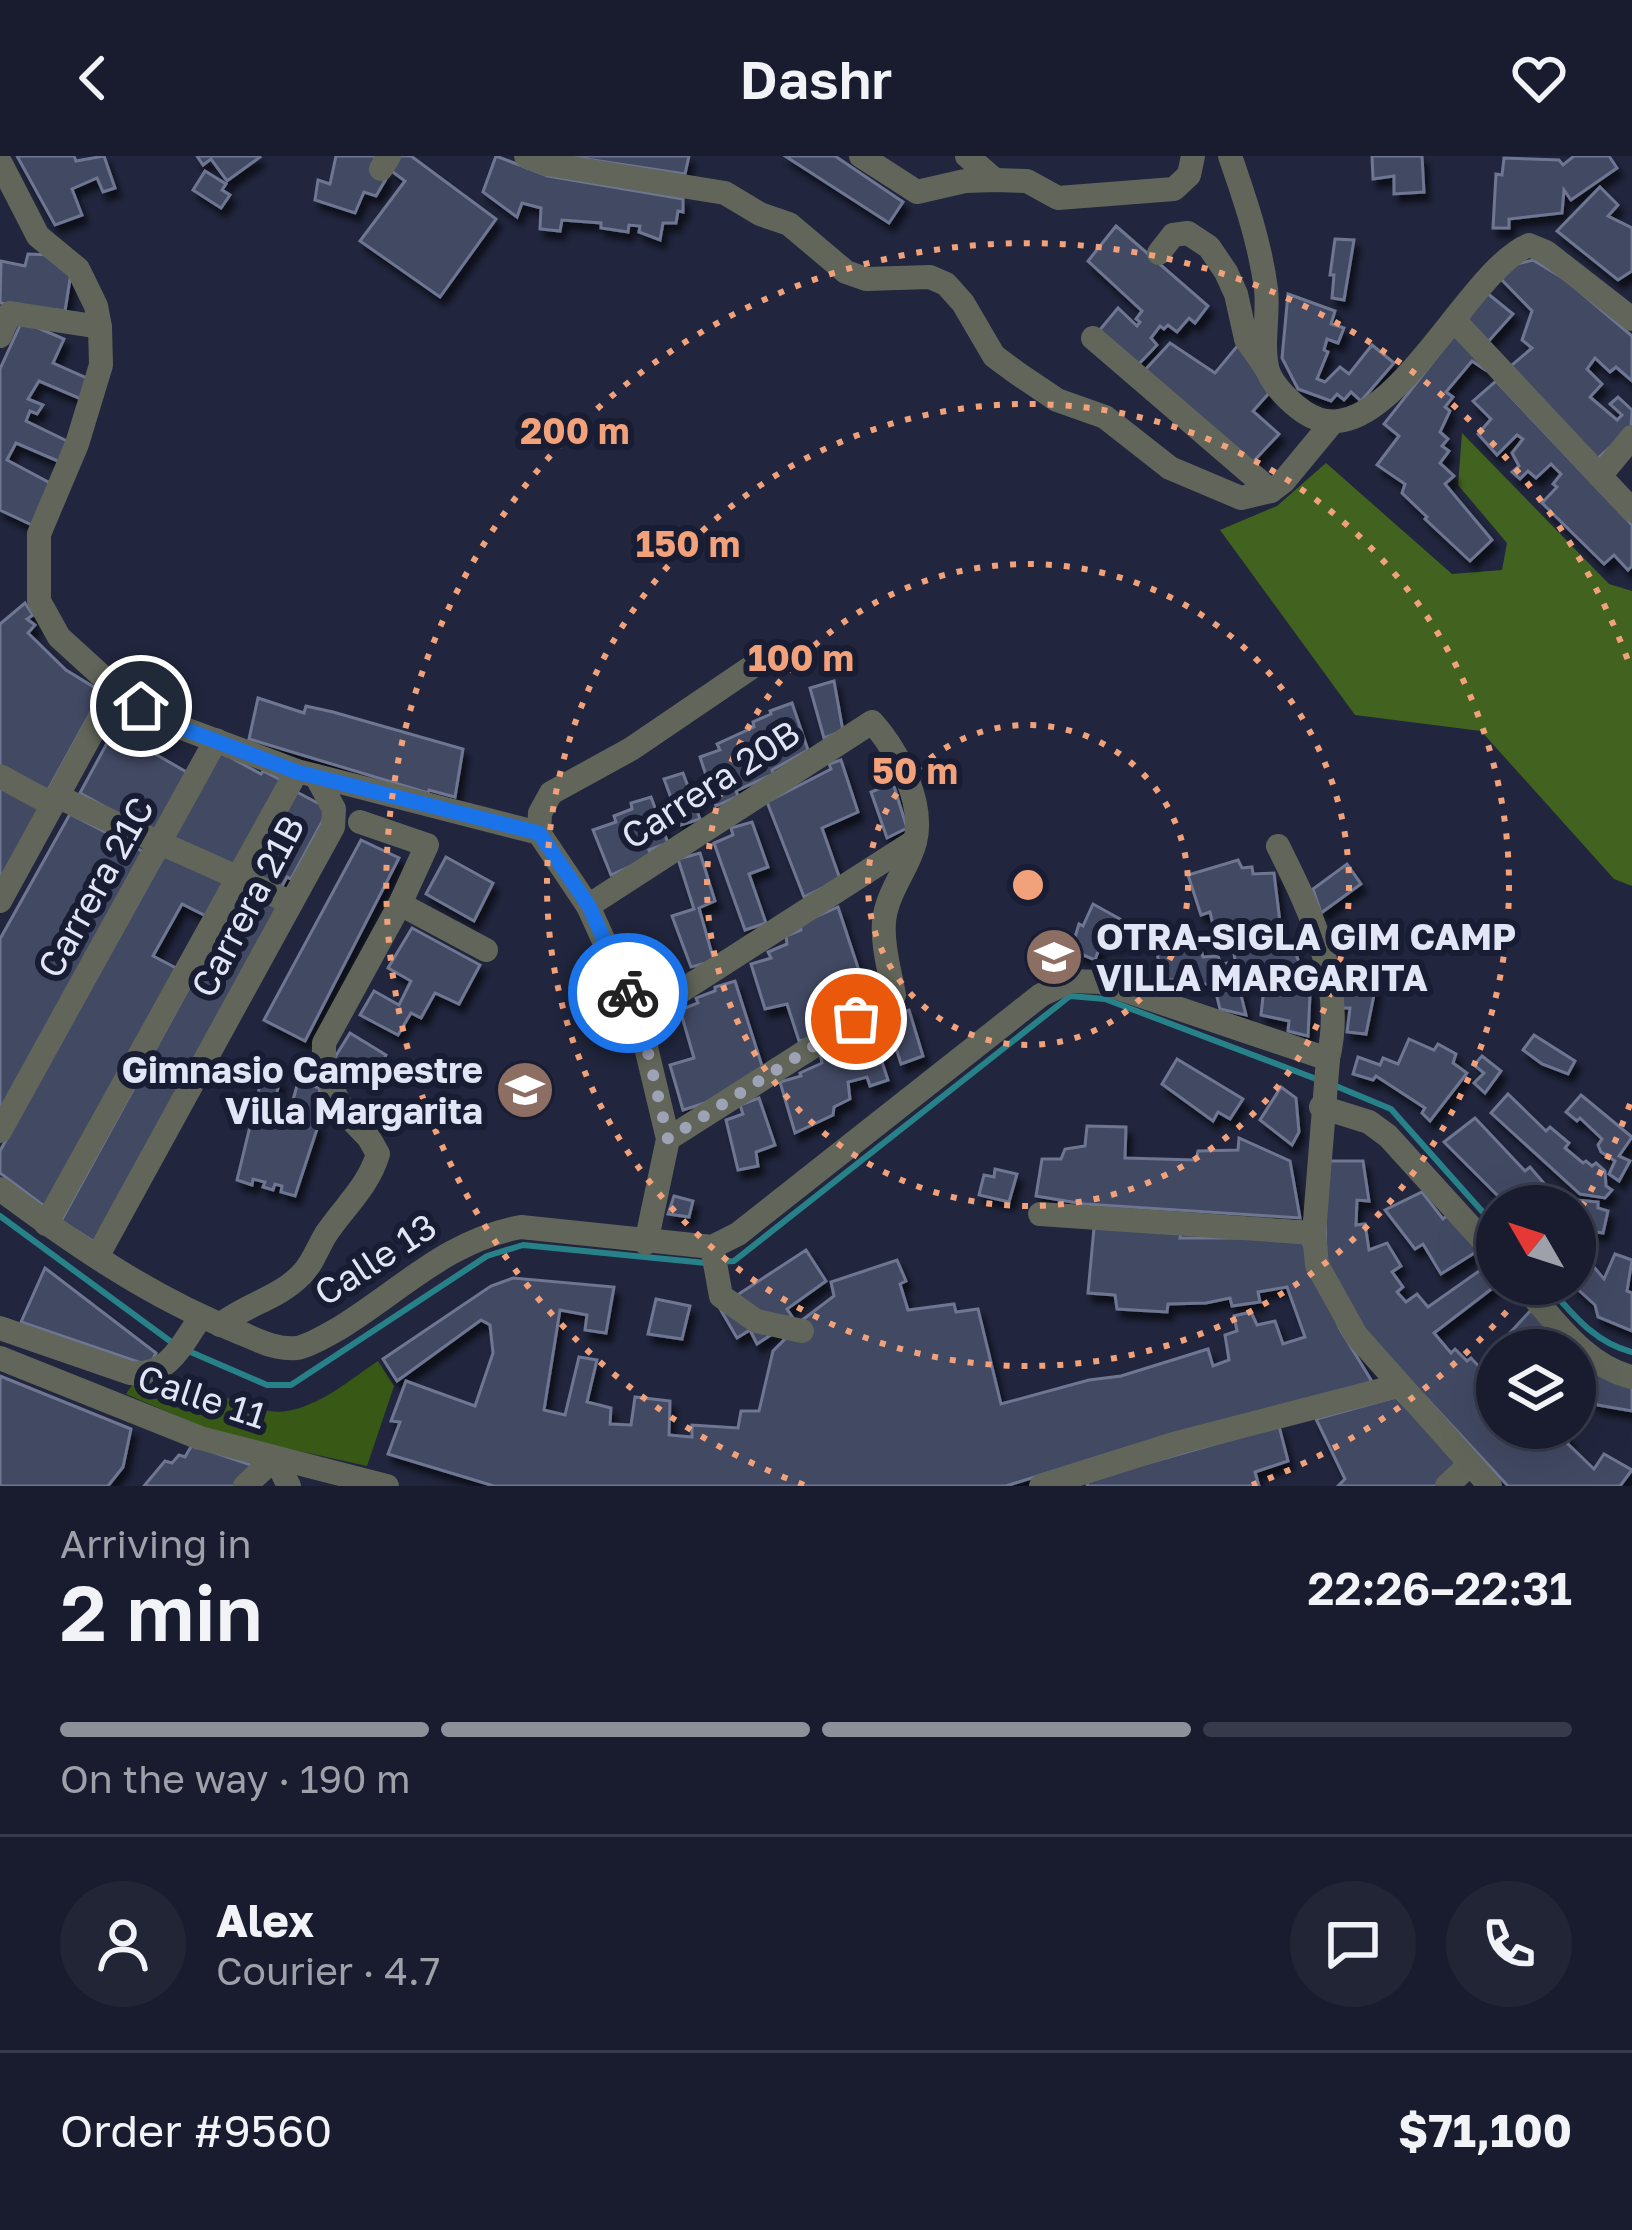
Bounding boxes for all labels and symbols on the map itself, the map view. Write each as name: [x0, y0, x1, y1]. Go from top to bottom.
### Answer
text: 200 m: [520, 409, 630, 452]
text: 150 m: [636, 522, 740, 565]
text: 100 m: [748, 636, 854, 679]
pin: [90, 655, 192, 757]
street label: Carrera 20B: [613, 710, 807, 858]
text: 50 m: [872, 749, 958, 792]
street label: Carrera 21C: [28, 789, 162, 985]
street label: Carrera 21B: [181, 808, 313, 1004]
centre of rings: [1007, 864, 1049, 906]
place label: OTRA-SIGLA GIM CAMP VILLA MARGARITA: [1096, 915, 1516, 999]
school or university icon: OTRA-SIGLA GIM CAMP VILLA MARGARITA: [1023, 926, 1085, 988]
courier: [568, 933, 688, 1053]
pin: [805, 968, 907, 1070]
place label: Gimnasio Campestre Villa Margarita: [121, 1048, 483, 1132]
school or university icon: Gimnasio Campestre Villa Margarita: [494, 1059, 556, 1121]
north arrow: [1476, 1185, 1596, 1305]
street label: Calle 13: [306, 1204, 444, 1314]
street label: Calle 11: [132, 1355, 272, 1437]

